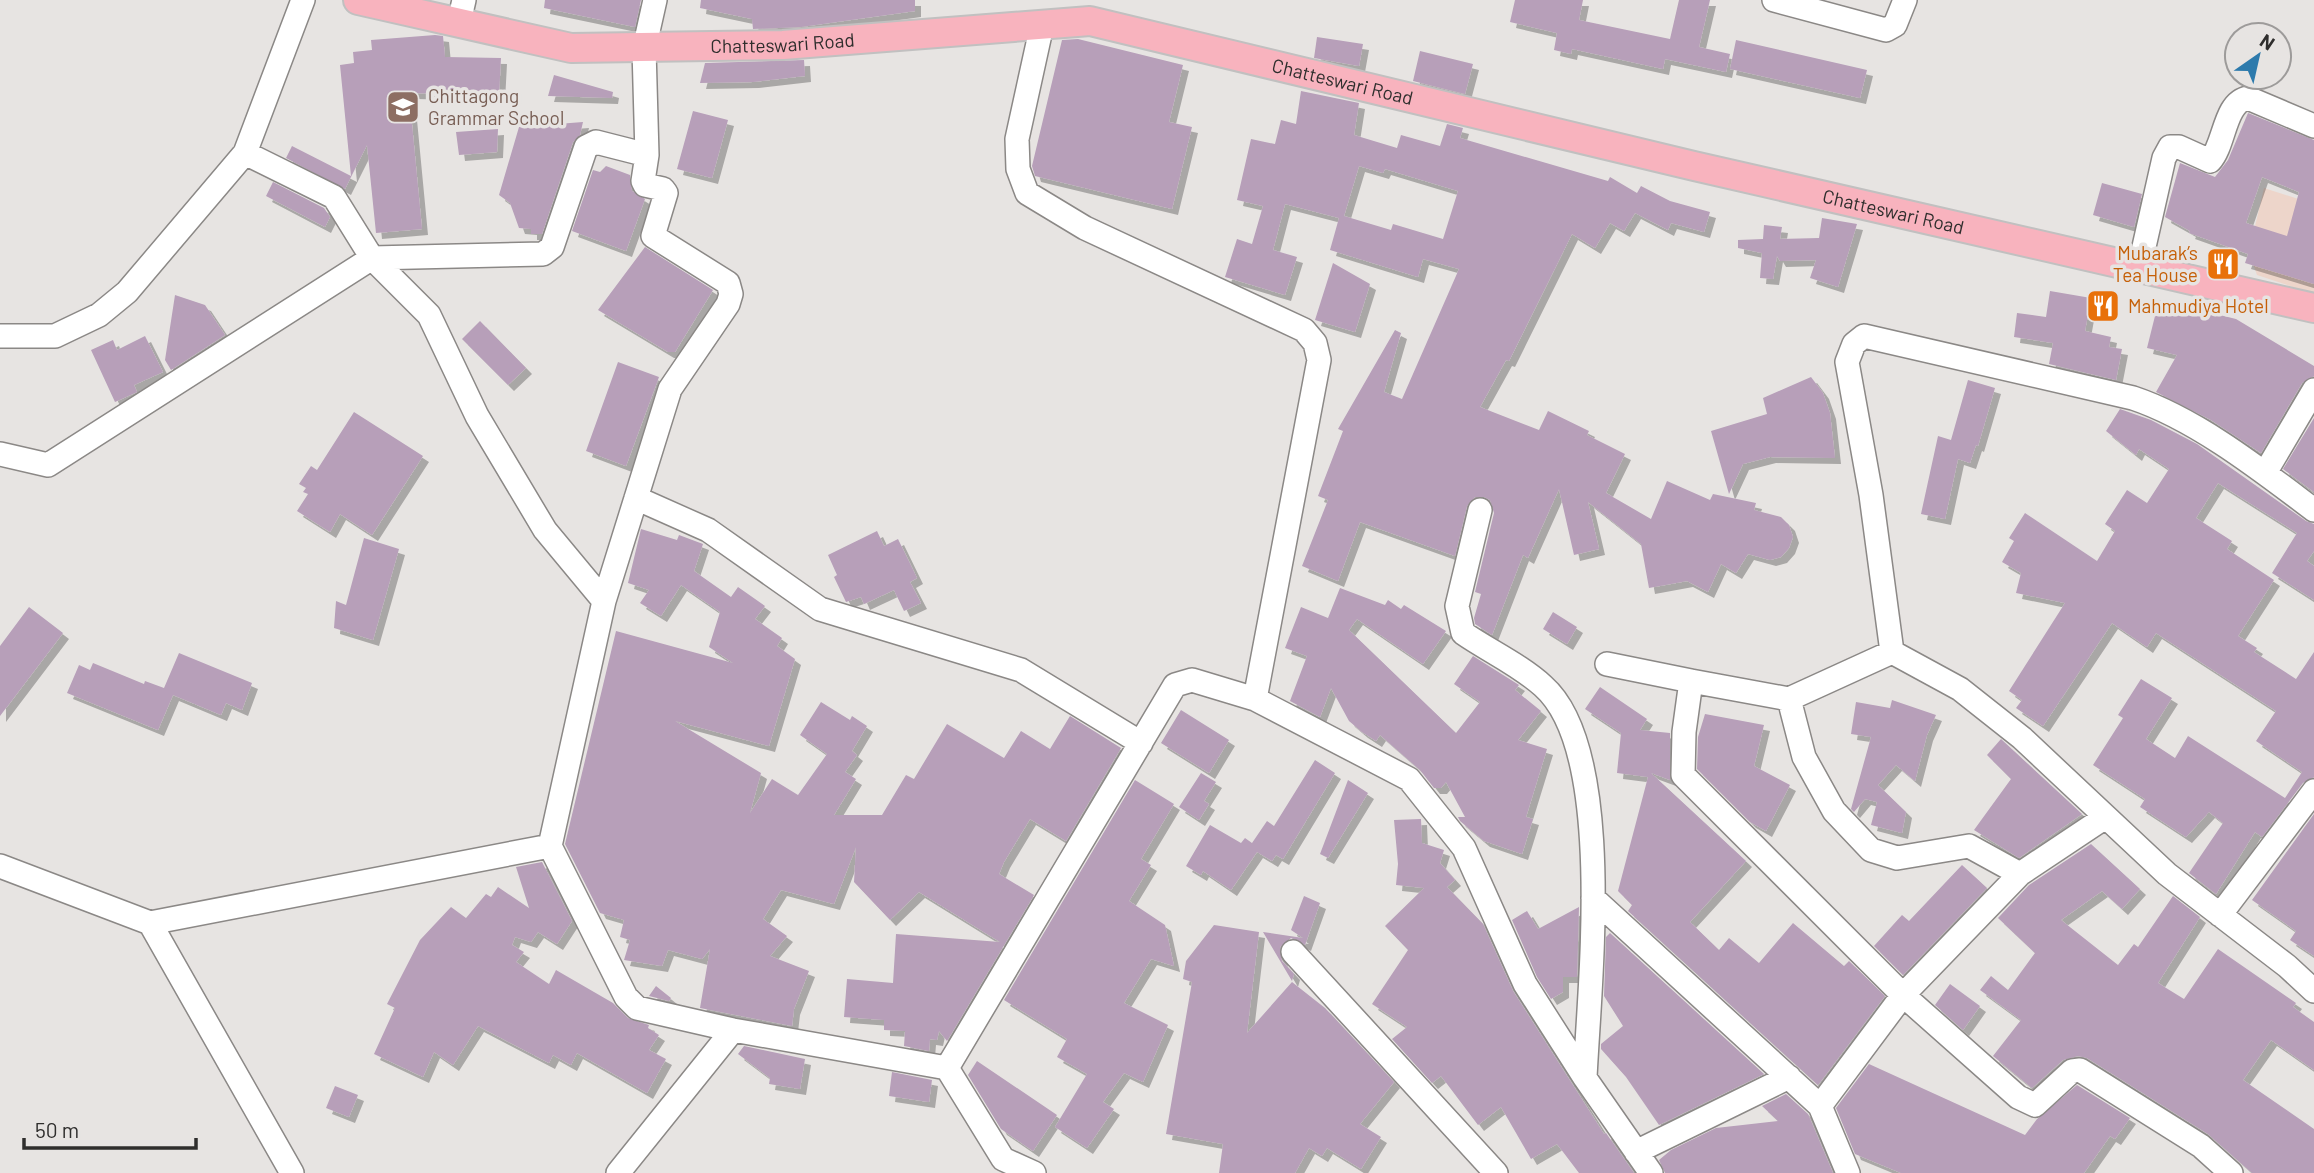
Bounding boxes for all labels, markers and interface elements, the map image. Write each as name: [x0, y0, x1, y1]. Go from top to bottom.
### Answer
north arrow: [2223, 21, 2293, 91]
street label: Chatteswari Road: [710, 27, 855, 57]
text: N: [2256, 28, 2279, 55]
street label: Chatteswari Road: [1270, 53, 1416, 109]
place label: Chittagong Grammar School: [428, 84, 564, 129]
school or university icon: Chittagong Grammar School: [384, 88, 422, 126]
street label: Chatteswari Road: [1821, 184, 1966, 239]
place label: Mubarak’s Tea House: [2113, 241, 2198, 286]
restaurant icon: Mubarak’s Tea House: [2204, 245, 2242, 283]
restaurant icon: Mahmudiya Hotel: [2084, 287, 2122, 325]
place label: Mahmudiya Hotel: [2128, 294, 2269, 317]
scale bar: [24, 1106, 196, 1150]
text: 50 m: [35, 1117, 79, 1142]

